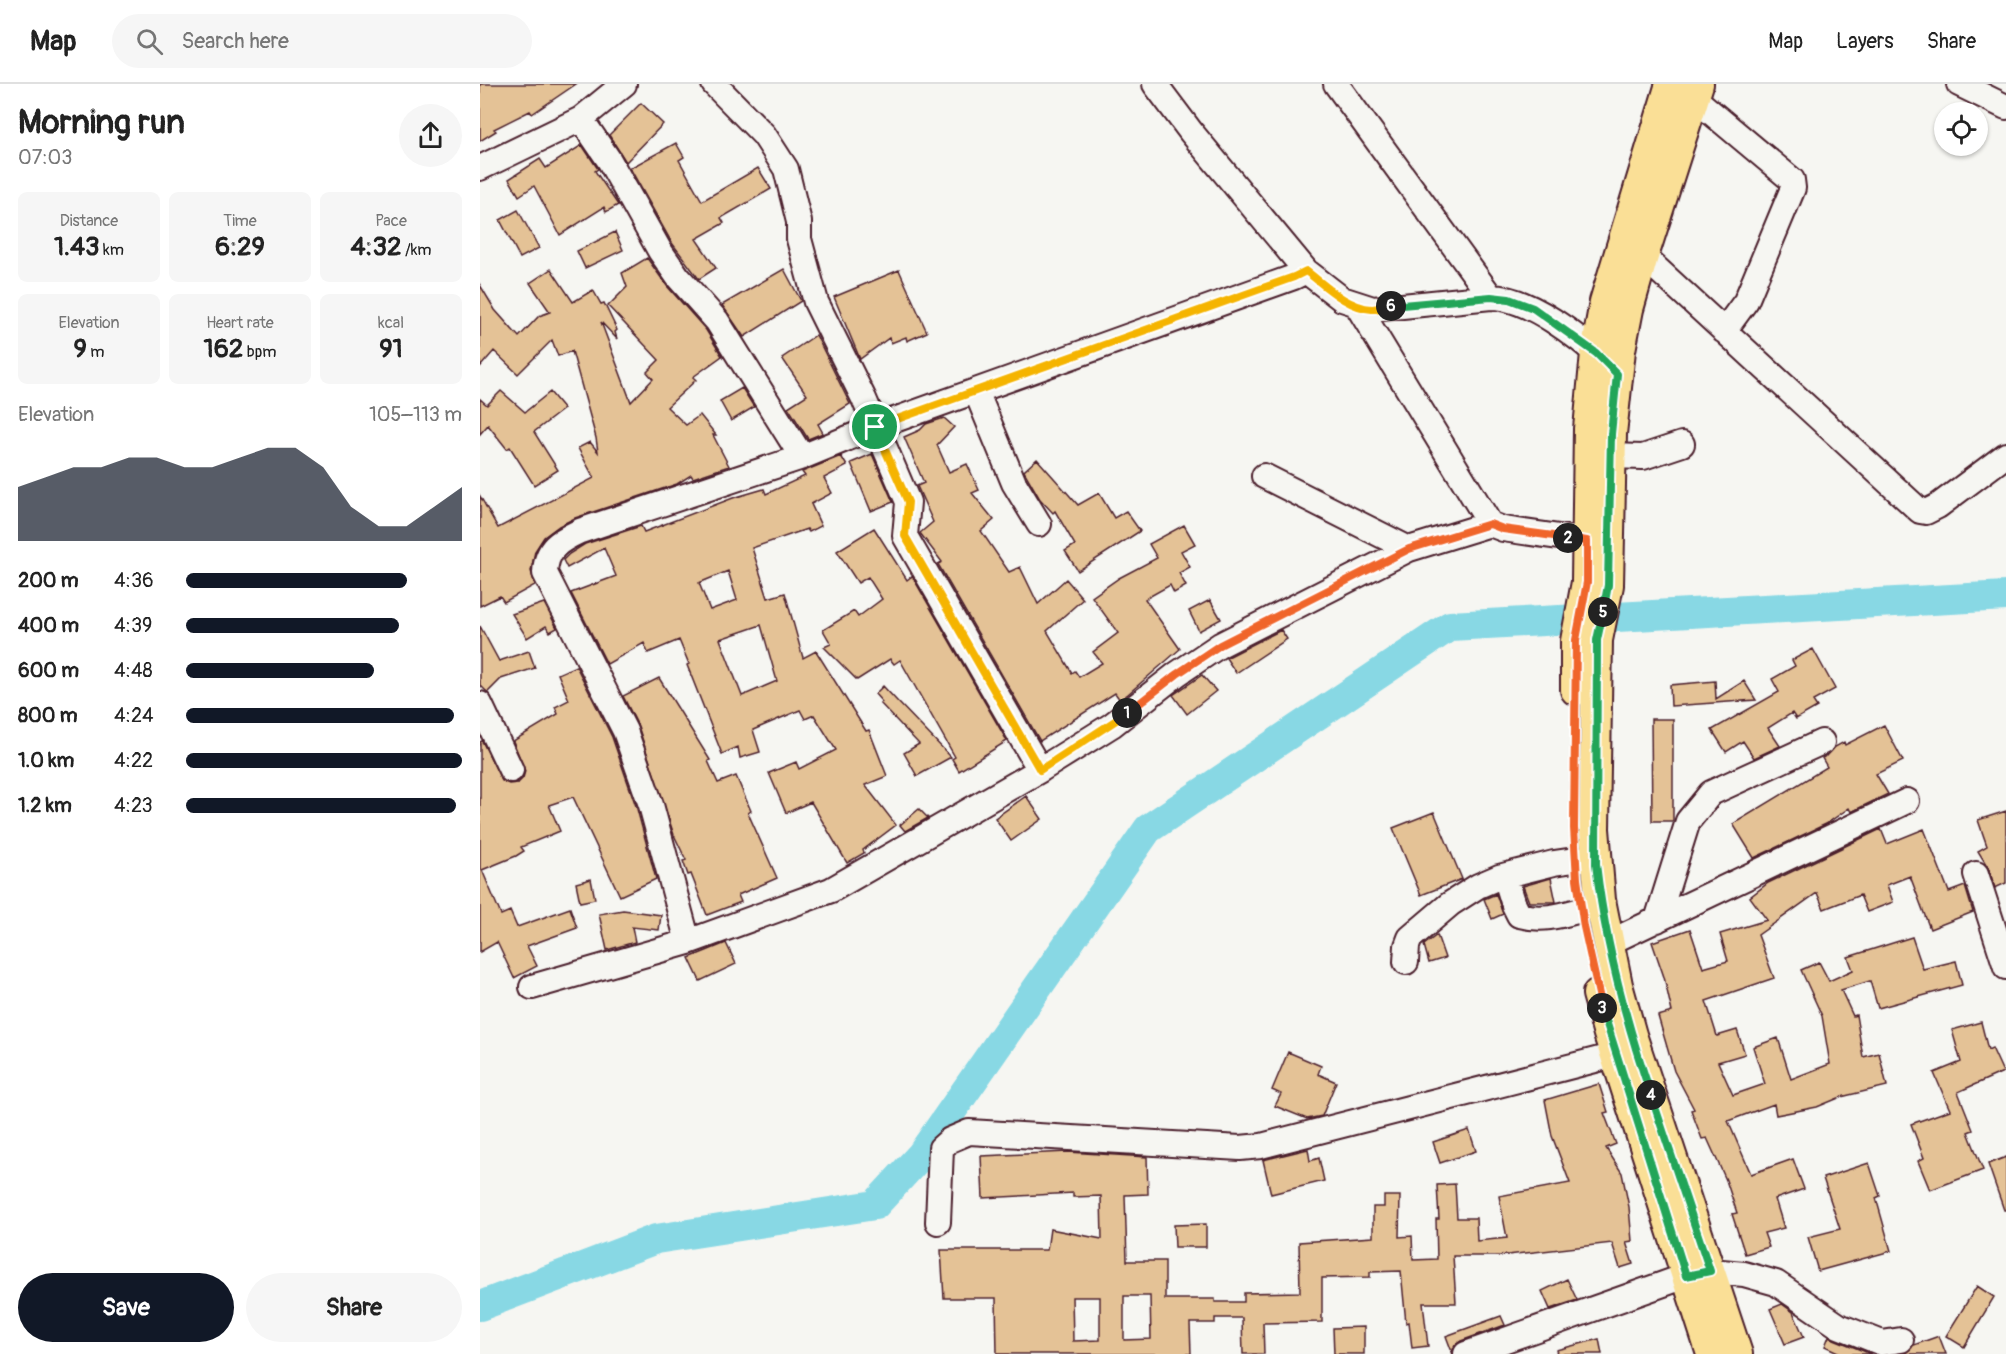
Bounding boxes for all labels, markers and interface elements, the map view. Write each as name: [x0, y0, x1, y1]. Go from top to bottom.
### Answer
search box: [112, 14, 532, 68]
text: Map: [30, 24, 76, 59]
icon: search: [133, 25, 166, 58]
text: Search here: [181, 27, 289, 55]
text: Map: [1768, 28, 1803, 55]
text: Layers: [1836, 28, 1894, 55]
text: Share: [1927, 28, 1976, 55]
text: Morning run: [18, 102, 185, 143]
map controls: [1934, 102, 1988, 156]
button: locate: [1934, 102, 1988, 156]
button: share: [399, 104, 462, 167]
text: 07:03: [18, 145, 72, 170]
text: Distance: [60, 211, 118, 231]
text: Time: [223, 211, 257, 231]
text: Pace: [375, 211, 407, 231]
text: 1.43: [54, 231, 100, 263]
text: 6:29: [215, 231, 265, 263]
text: 4:32: [350, 231, 401, 263]
text: km: [100, 240, 124, 260]
text: /km: [401, 240, 432, 260]
pin: 6: [1376, 291, 1406, 321]
text: 6: [1386, 296, 1396, 316]
text: Elevation: [59, 313, 119, 333]
text: Heart rate: [206, 313, 274, 333]
text: kcal: [378, 313, 404, 333]
text: 9: [73, 333, 87, 365]
text: 162: [204, 333, 243, 365]
text: 91: [379, 333, 403, 365]
text: m: [87, 342, 105, 362]
text: bpm: [243, 342, 276, 362]
pin: [849, 401, 900, 452]
text: Elevation: [18, 402, 94, 427]
text: 105–113 m: [369, 402, 462, 427]
icon: arrive: [858, 410, 891, 443]
pin: 2: [1553, 523, 1583, 553]
text: 2: [1564, 528, 1572, 548]
text: 200 m: [18, 568, 79, 593]
text: 4:36: [114, 568, 154, 593]
pin: 5: [1588, 597, 1618, 627]
text: 5: [1599, 602, 1607, 622]
text: 400 m: [18, 613, 79, 638]
text: 4:39: [114, 613, 152, 638]
text: 600 m: [18, 658, 79, 683]
text: 4:48: [114, 658, 153, 683]
pin: 1: [1112, 698, 1142, 728]
text: 800 m: [18, 703, 78, 728]
text: 4:24: [114, 703, 154, 728]
text: 1: [1124, 703, 1130, 723]
text: 1.0 km: [18, 748, 74, 773]
text: 4:22: [114, 748, 153, 773]
text: 1.2 km: [18, 793, 72, 818]
text: 4:23: [114, 793, 153, 818]
pin: 3: [1587, 993, 1617, 1023]
text: 3: [1598, 998, 1606, 1018]
pin: 4: [1636, 1080, 1666, 1110]
text: 4: [1646, 1085, 1656, 1105]
button: Save: [18, 1273, 234, 1342]
button: Share: [246, 1273, 462, 1342]

